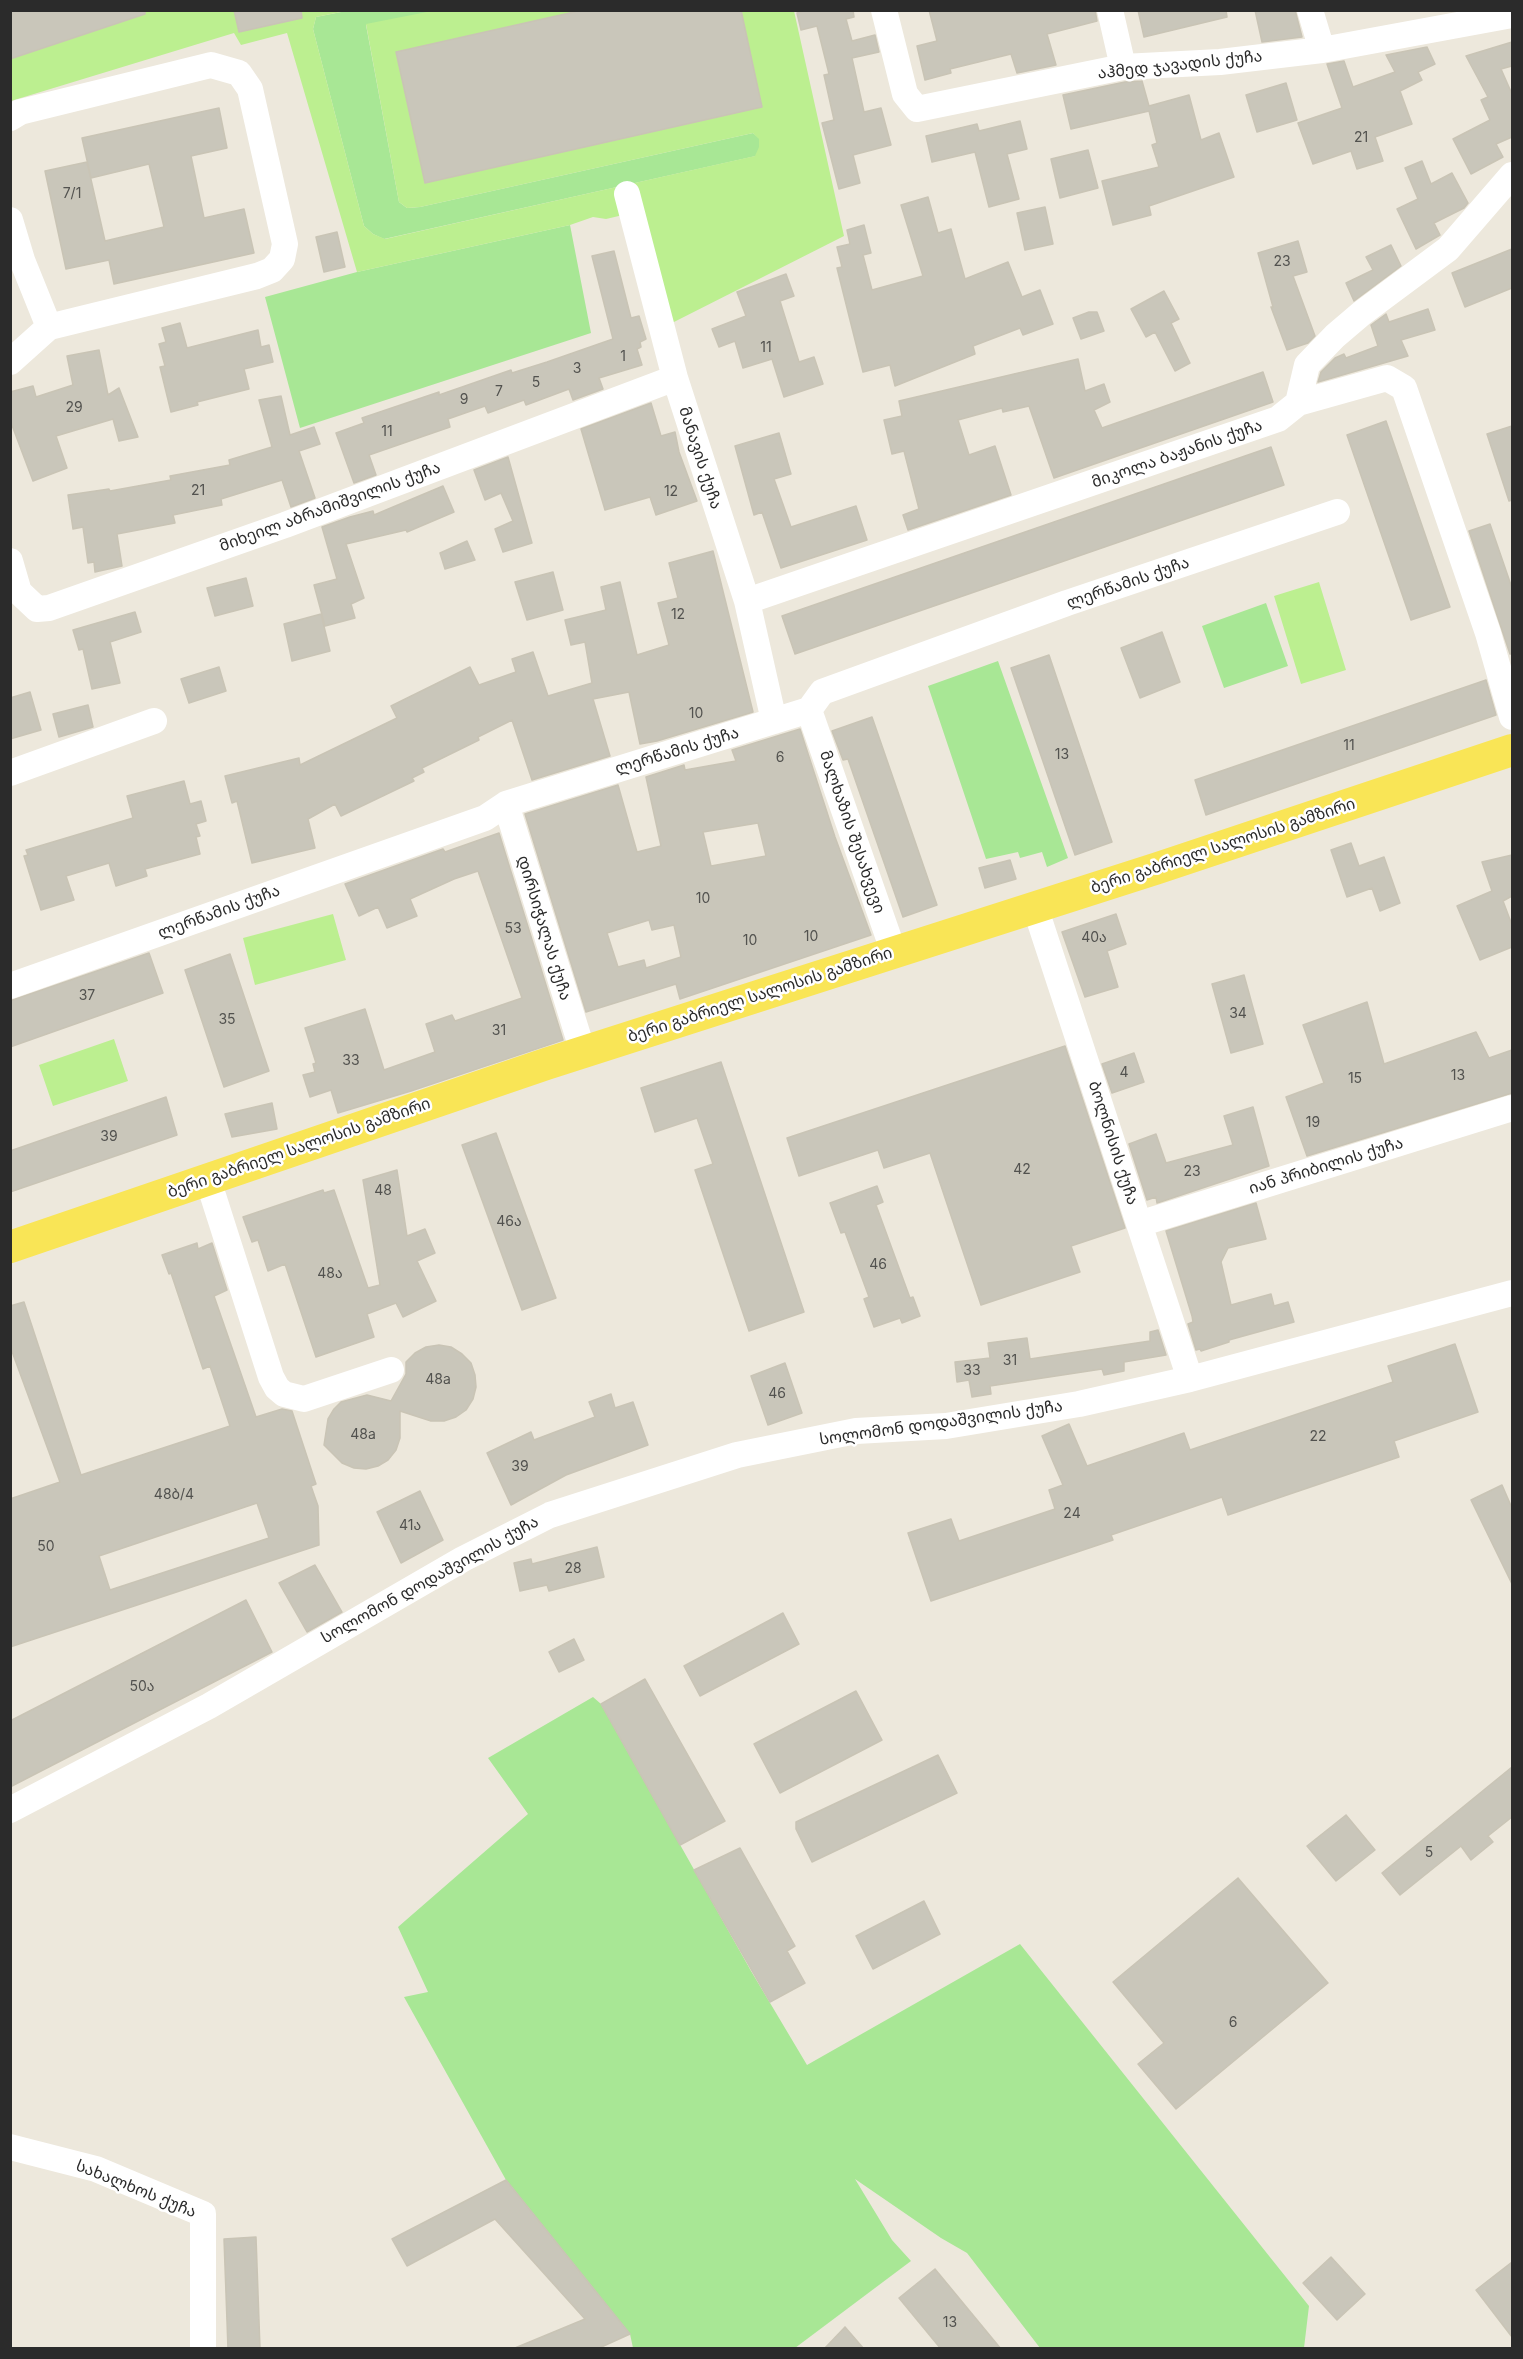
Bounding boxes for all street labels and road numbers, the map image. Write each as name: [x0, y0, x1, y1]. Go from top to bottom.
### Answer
street label: აჰმედ ჯავადის ქუჩა: [1097, 47, 1263, 83]
street label: მანავის ქუჩა: [674, 404, 726, 512]
street label: მიკოლა ბაჟანის ქუჩა: [1089, 416, 1265, 492]
street label: მიხეილ აბრამიშვილის ქუჩა: [217, 458, 443, 556]
street label: ლერწამის ქუჩა: [1064, 553, 1192, 613]
street label: ლერწამის ქუჩა: [613, 723, 741, 779]
street label: მალხაზის შესახვევი: [815, 748, 889, 916]
street label: ბერი გაბრიელ სალოსის გამზირი: [1088, 794, 1358, 898]
street label: დირსიჭალას ქუჩა: [513, 853, 575, 1003]
street label: ლერწამის ქუჩა: [155, 881, 283, 943]
street label: ბერი გაბრიელ სალოსის გამზირი: [625, 943, 895, 1047]
street label: ბოლნისის ქუჩა: [1084, 1079, 1142, 1207]
street label: ბერი გაბრიელ სალოსის გამზირი: [165, 1094, 433, 1202]
street label: იან პრიბილის ქუჩა: [1246, 1133, 1406, 1199]
street label: სოლომონ დოდაშვილის ქუჩა: [818, 1396, 1064, 1450]
street label: სოლომონ დოდაშვილის ქუჩა: [318, 1512, 542, 1648]
street label: სახალხოს ქუჩა: [73, 2156, 199, 2222]

